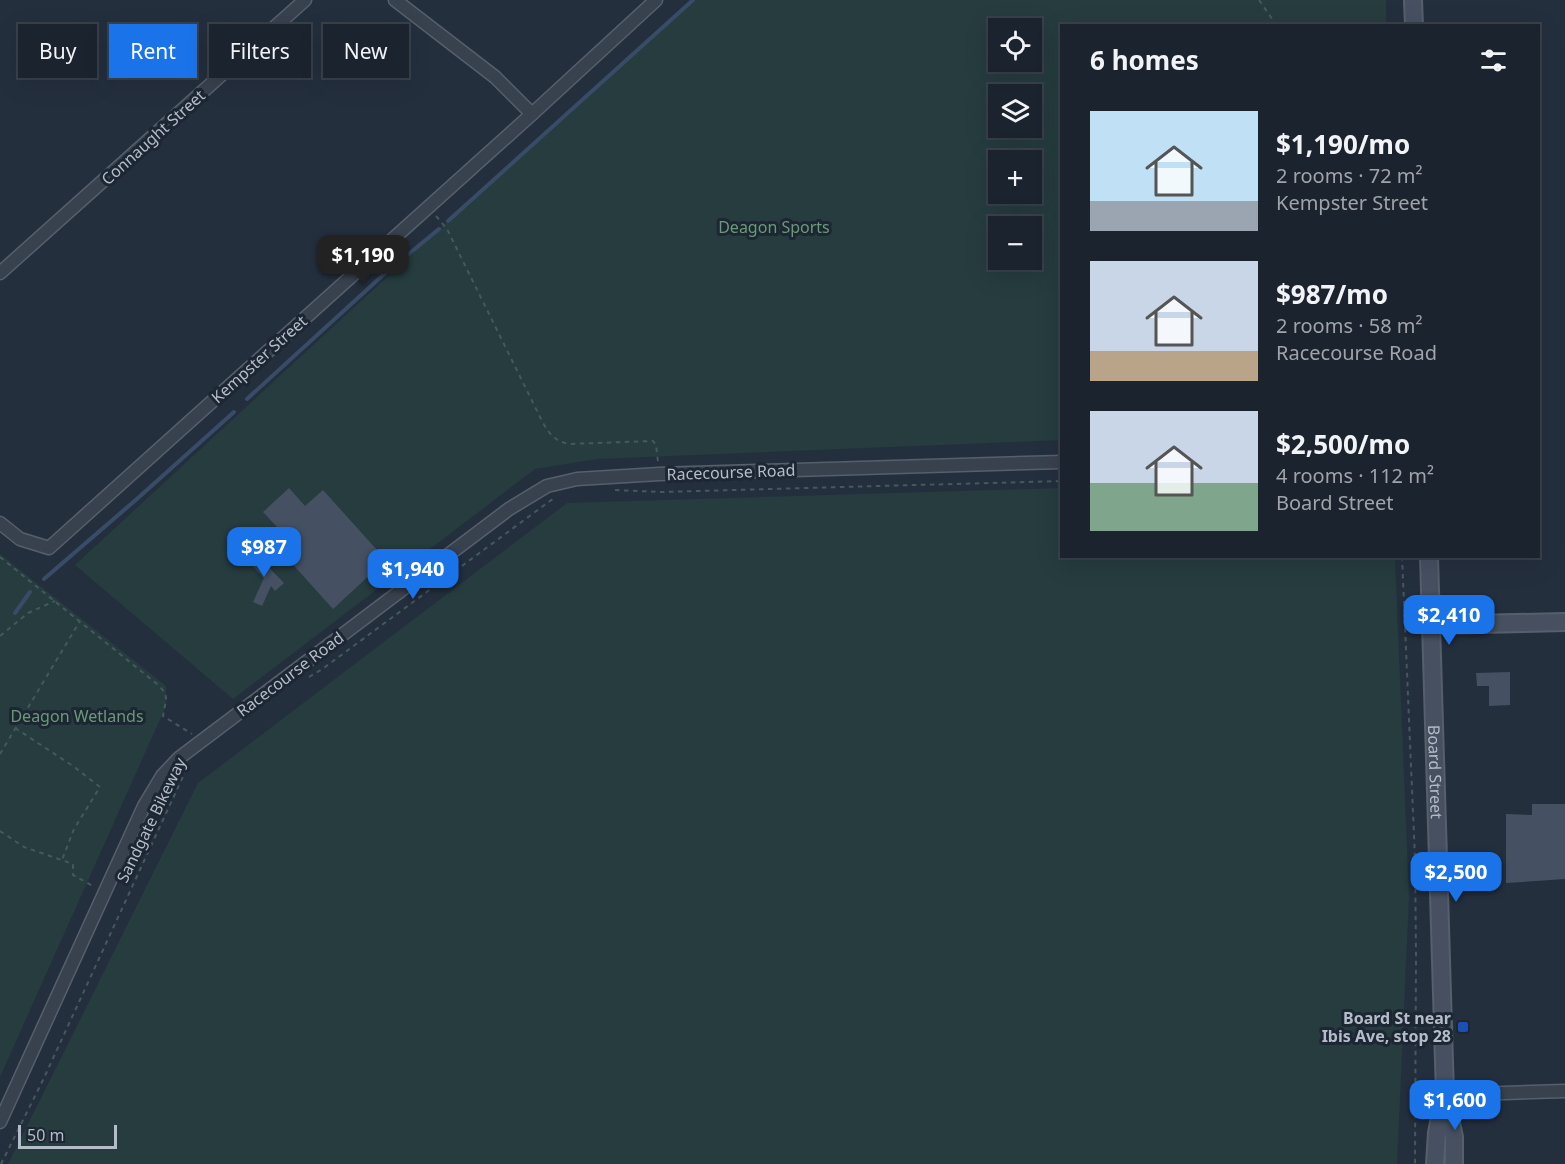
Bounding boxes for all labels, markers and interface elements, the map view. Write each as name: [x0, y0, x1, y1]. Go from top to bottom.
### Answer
map controls: [988, 18, 1042, 270]
button: locate: [988, 18, 1042, 72]
chip: Buy: [18, 24, 97, 78]
chip: Rent: [109, 24, 197, 78]
chip: Filters: [209, 24, 311, 78]
chip: New: [323, 24, 409, 78]
text: 6 homes: [1090, 42, 1199, 78]
icon: filters: [1477, 44, 1510, 77]
street label: Connaught Street: [96, 84, 210, 190]
button: layers: [988, 84, 1042, 138]
text: $1,190/mo: [1276, 126, 1410, 162]
icon: home: [1138, 135, 1210, 207]
button: +: [988, 150, 1042, 204]
text: 2 rooms · 72 m²: [1276, 162, 1423, 189]
text: Kempster Street: [1276, 189, 1428, 216]
park label: Deagon Sports: [718, 216, 830, 238]
button: −: [988, 216, 1042, 270]
pin: $1,190: [314, 235, 412, 286]
text: $1,190: [332, 241, 394, 268]
text: $987/mo: [1276, 276, 1388, 312]
icon: home: [1138, 285, 1210, 357]
street label: Kempster Street: [206, 310, 312, 408]
text: 2 rooms · 58 m²: [1276, 312, 1423, 339]
text: Racecourse Road: [1276, 339, 1437, 366]
text: $2,500/mo: [1276, 426, 1410, 462]
icon: home: [1138, 435, 1210, 507]
street label: Racecourse Road: [666, 459, 796, 485]
text: 4 rooms · 112 m²: [1276, 462, 1434, 489]
text: Board Street: [1276, 489, 1394, 516]
pin: $987: [228, 527, 300, 578]
text: $987: [241, 533, 287, 560]
pin: $1,940: [364, 549, 462, 600]
text: $1,940: [382, 555, 444, 582]
pin: $2,410: [1400, 595, 1498, 646]
text: $2,410: [1418, 601, 1480, 628]
street label: Racecourse Road: [232, 626, 348, 722]
park label: Deagon Wetlands: [10, 705, 144, 727]
street label: Board Street: [1423, 725, 1448, 819]
street label: Sandgate Bikeway: [111, 753, 191, 886]
pin: $2,500: [1407, 852, 1505, 903]
text: $2,500: [1425, 858, 1487, 885]
place label: Board St near Ibis Ave, stop 28: [1322, 1007, 1451, 1047]
marker: Board St near Ibis Ave, stop 28: [1456, 1020, 1470, 1034]
pin: $1,600: [1406, 1080, 1504, 1131]
text: $1,600: [1424, 1086, 1486, 1113]
scale bar: [18, 1122, 117, 1150]
text: 50 m: [27, 1124, 64, 1146]

